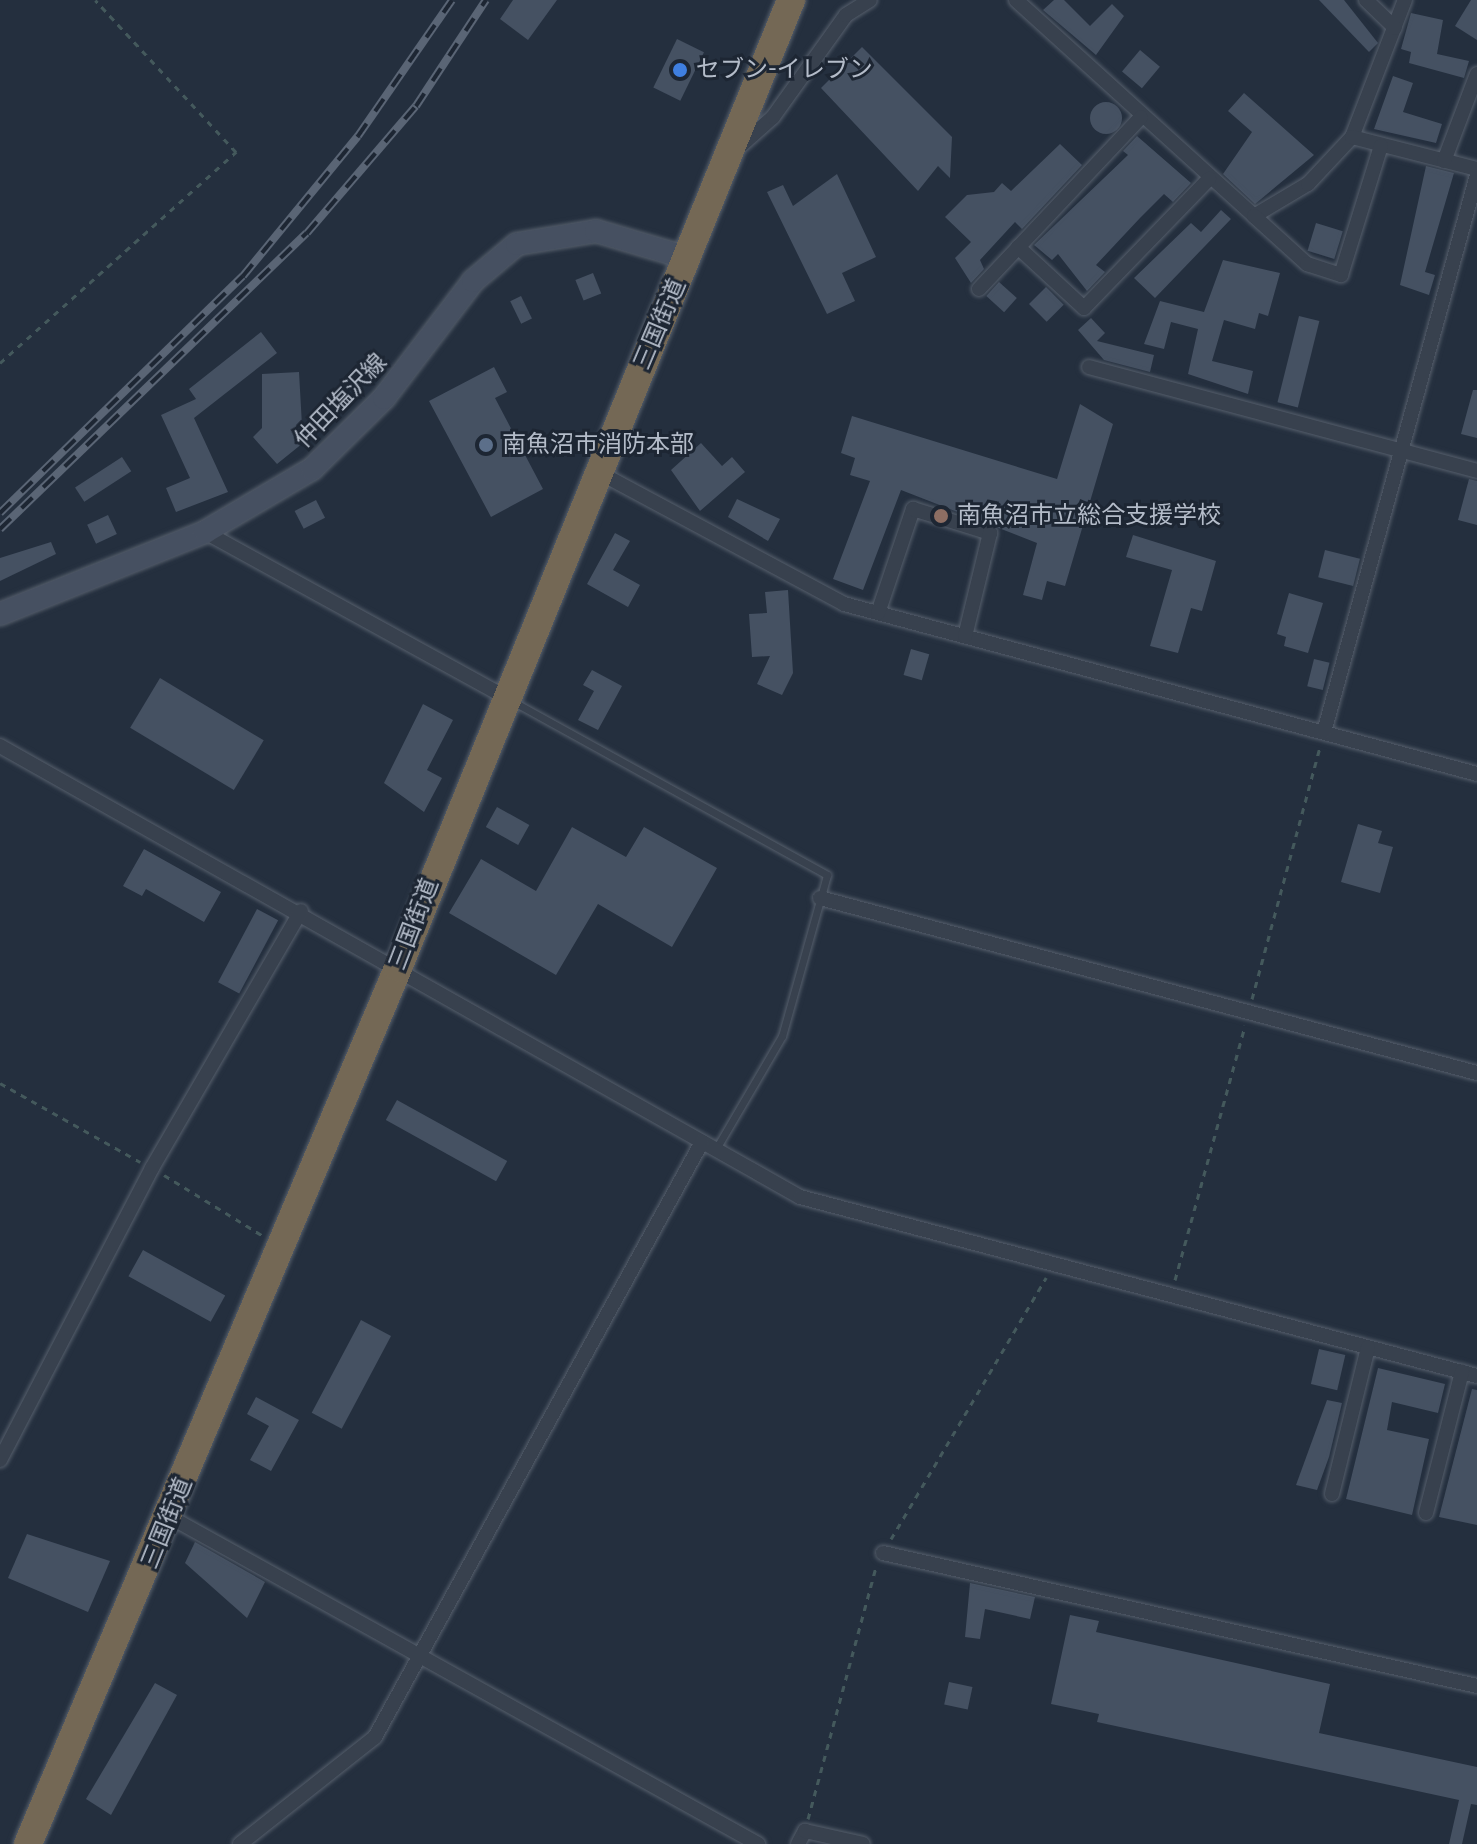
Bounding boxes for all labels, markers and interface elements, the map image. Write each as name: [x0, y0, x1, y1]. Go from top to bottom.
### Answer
place label: セブン-イレブン: [696, 56, 873, 84]
marker: セブン-イレブン: [671, 61, 689, 79]
street label: 三国街道: [628, 274, 692, 374]
street label: 仲田塩沢線: [289, 348, 393, 454]
place label: 南魚沼市消防本部: [502, 431, 694, 459]
marker: 南魚沼市消防本部: [477, 436, 495, 454]
place label: 南魚沼市立総合支援学校: [957, 502, 1221, 530]
marker: 南魚沼市立総合支援学校: [932, 507, 950, 525]
street label: 三国街道: [383, 874, 445, 974]
street label: 三国街道: [136, 1473, 198, 1573]

